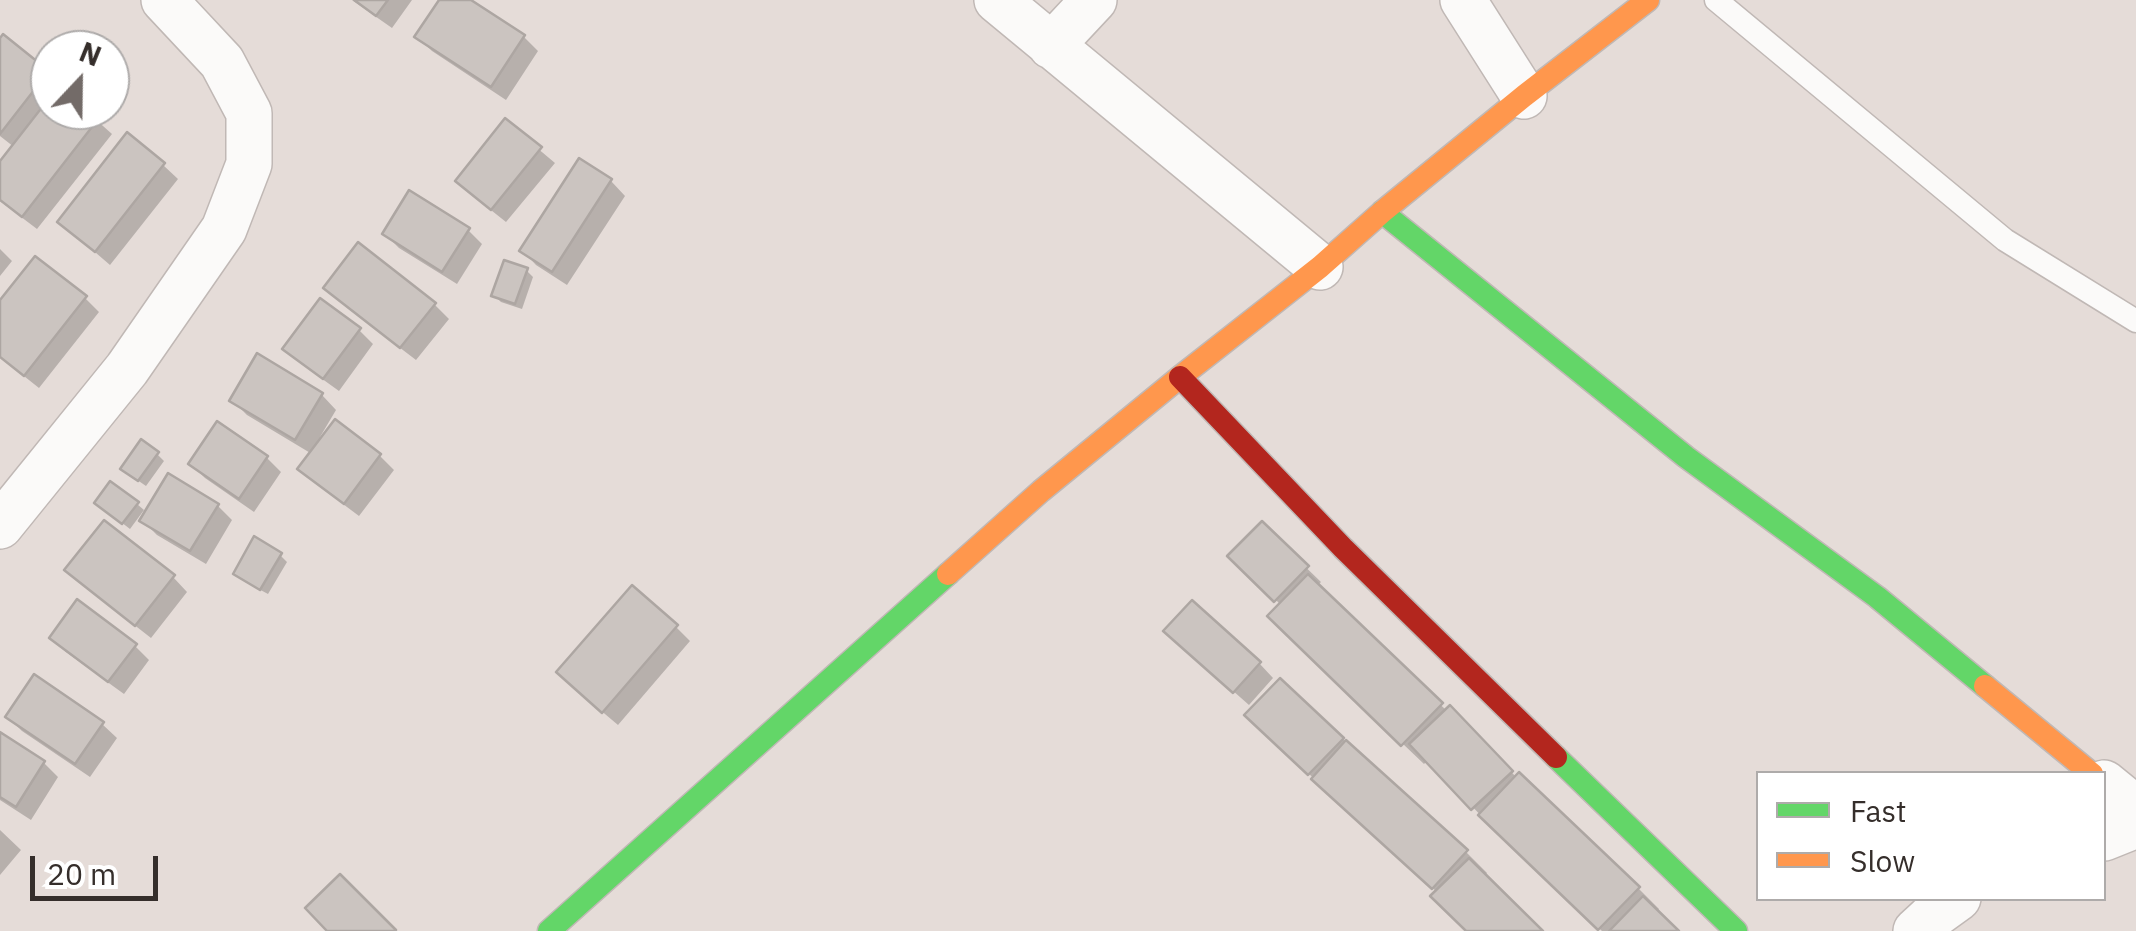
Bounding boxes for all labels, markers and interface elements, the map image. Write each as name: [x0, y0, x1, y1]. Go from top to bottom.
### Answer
north arrow: [30, 30, 130, 130]
text: N: [74, 33, 107, 75]
legend: [1756, 771, 2106, 901]
text: Fast: [1850, 791, 1907, 830]
scale bar: [35, 836, 162, 898]
text: Slow: [1850, 841, 1915, 880]
text: 20 m: [47, 854, 116, 893]

